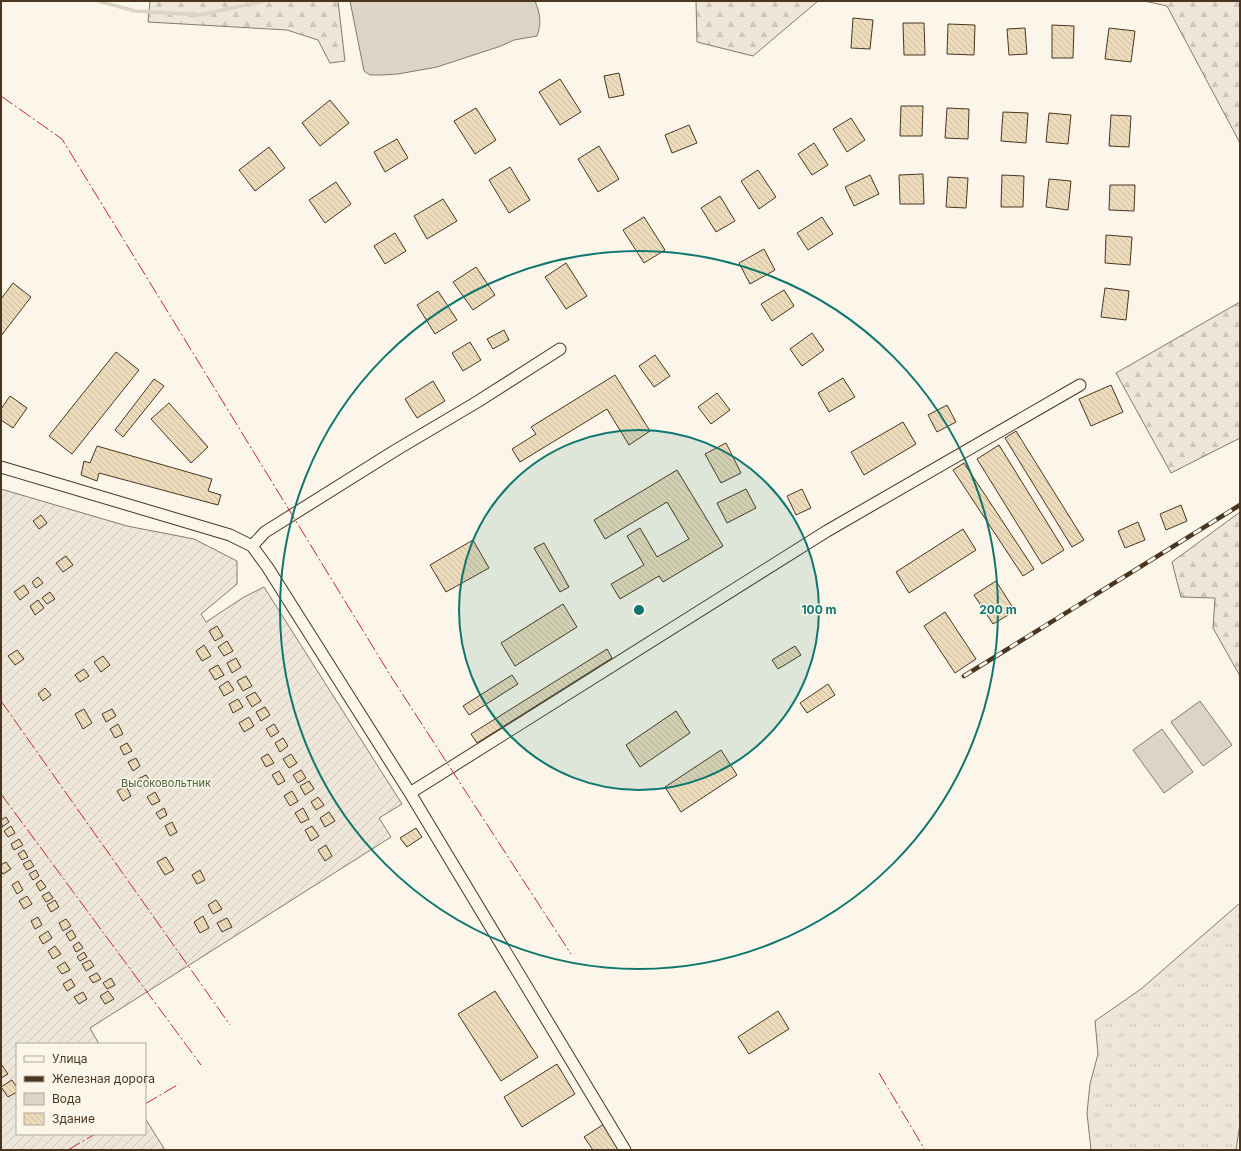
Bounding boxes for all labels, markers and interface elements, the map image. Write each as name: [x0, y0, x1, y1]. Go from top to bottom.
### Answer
text: 100 m: [801, 602, 837, 617]
text: 200 m: [979, 602, 1017, 617]
centre of rings: [632, 603, 646, 617]
park label: Высоковольтник: [121, 776, 211, 790]
legend: [16, 1043, 146, 1135]
text: Улица: [52, 1051, 87, 1066]
text: Железная дорога: [52, 1071, 155, 1086]
text: Вода: [52, 1091, 81, 1106]
text: Здание: [52, 1111, 95, 1126]

